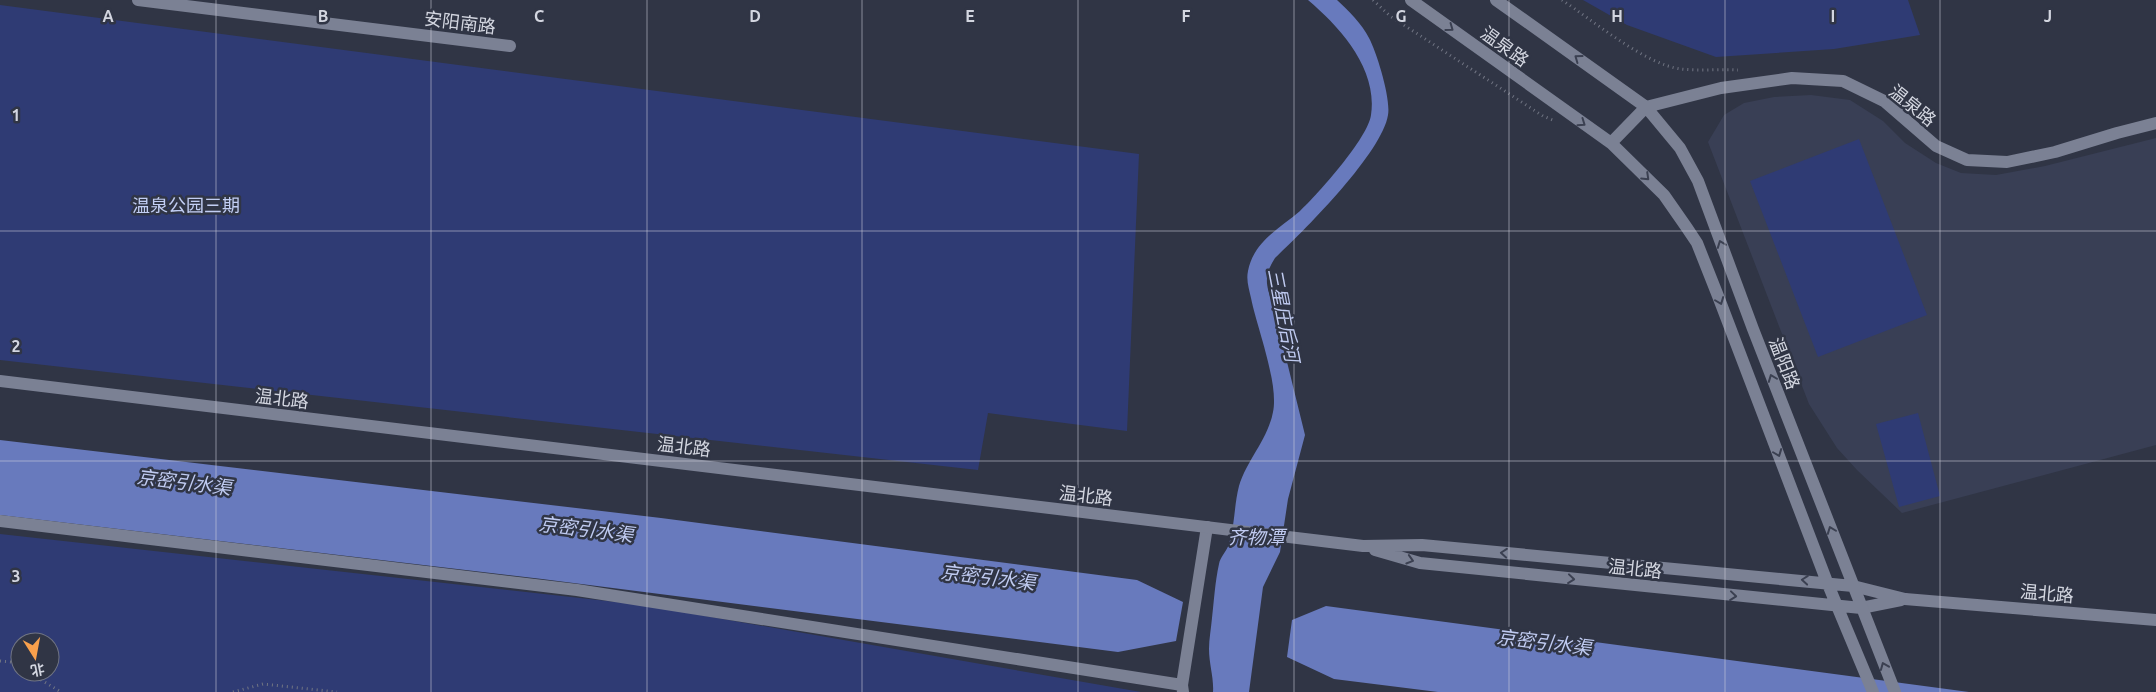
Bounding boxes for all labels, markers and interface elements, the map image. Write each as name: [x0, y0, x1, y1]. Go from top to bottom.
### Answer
text: A: [102, 7, 114, 25]
text: B: [318, 7, 328, 25]
text: C: [534, 7, 544, 25]
text: D: [749, 7, 761, 25]
text: E: [965, 7, 975, 25]
text: F: [1182, 7, 1191, 25]
text: G: [1395, 7, 1407, 25]
text: H: [1611, 7, 1623, 25]
text: I: [1831, 7, 1835, 25]
text: J: [2044, 7, 2052, 25]
street label: 安阳南路: [423, 8, 497, 36]
street label: 温泉路: [1477, 22, 1533, 70]
one-way arrow: [1444, 23, 1453, 31]
one-way arrow: [1574, 55, 1584, 64]
street label: 温泉路: [1886, 80, 1940, 130]
text: 1: [11, 106, 21, 124]
one-way arrow: [1577, 117, 1586, 126]
one-way arrow: [1641, 172, 1650, 181]
park label: 温泉公园三期: [132, 195, 240, 215]
one-way arrow: [1717, 240, 1727, 249]
water label: 三星庄后河: [1264, 266, 1305, 368]
one-way arrow: [1714, 296, 1724, 305]
street label: 温阳路: [1766, 334, 1804, 392]
text: 2: [11, 337, 21, 355]
one-way arrow: [1768, 374, 1778, 383]
street label: 温北路: [254, 385, 310, 411]
street label: 温北路: [656, 433, 712, 459]
one-way arrow: [1772, 448, 1782, 457]
water label: 京密引水渠: [136, 465, 235, 499]
street label: 温北路: [1058, 482, 1114, 508]
water label: 京密引水渠: [538, 512, 637, 546]
water label: 齐物潭: [1227, 526, 1287, 548]
one-way arrow: [1827, 526, 1837, 535]
one-way arrow: [1499, 547, 1507, 558]
one-way arrow: [1405, 555, 1414, 565]
street label: 温北路: [1607, 555, 1663, 581]
water label: 京密引水渠: [940, 560, 1039, 594]
text: 3: [11, 567, 21, 585]
one-way arrow: [1568, 573, 1576, 584]
one-way arrow: [1800, 575, 1808, 586]
street label: 温北路: [2019, 581, 2075, 605]
one-way arrow: [1729, 590, 1737, 601]
water label: 京密引水渠: [1496, 625, 1595, 659]
north arrow: [10, 632, 60, 682]
text: 北: [29, 661, 46, 679]
one-way arrow: [1880, 662, 1891, 671]

